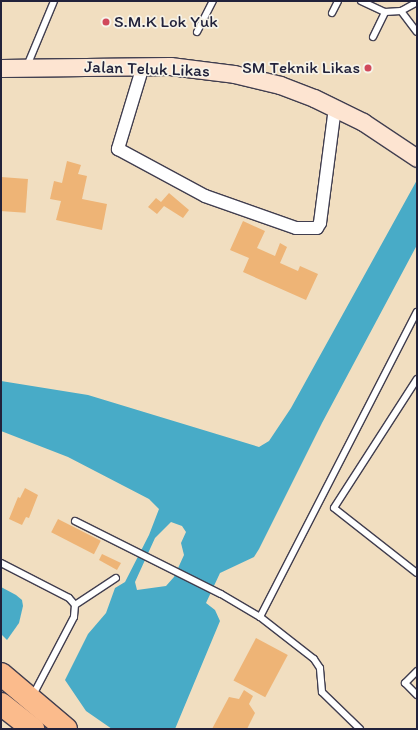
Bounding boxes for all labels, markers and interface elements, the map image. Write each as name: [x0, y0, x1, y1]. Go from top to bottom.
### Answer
place label: S.M.K Lok Yuk: [114, 12, 217, 32]
marker: S.M.K Lok Yuk: [101, 17, 111, 27]
street label: Jalan Teluk Likas: [85, 57, 209, 81]
place label: SM Teknik Likas: [244, 58, 360, 78]
marker: SM Teknik Likas: [363, 63, 373, 73]

